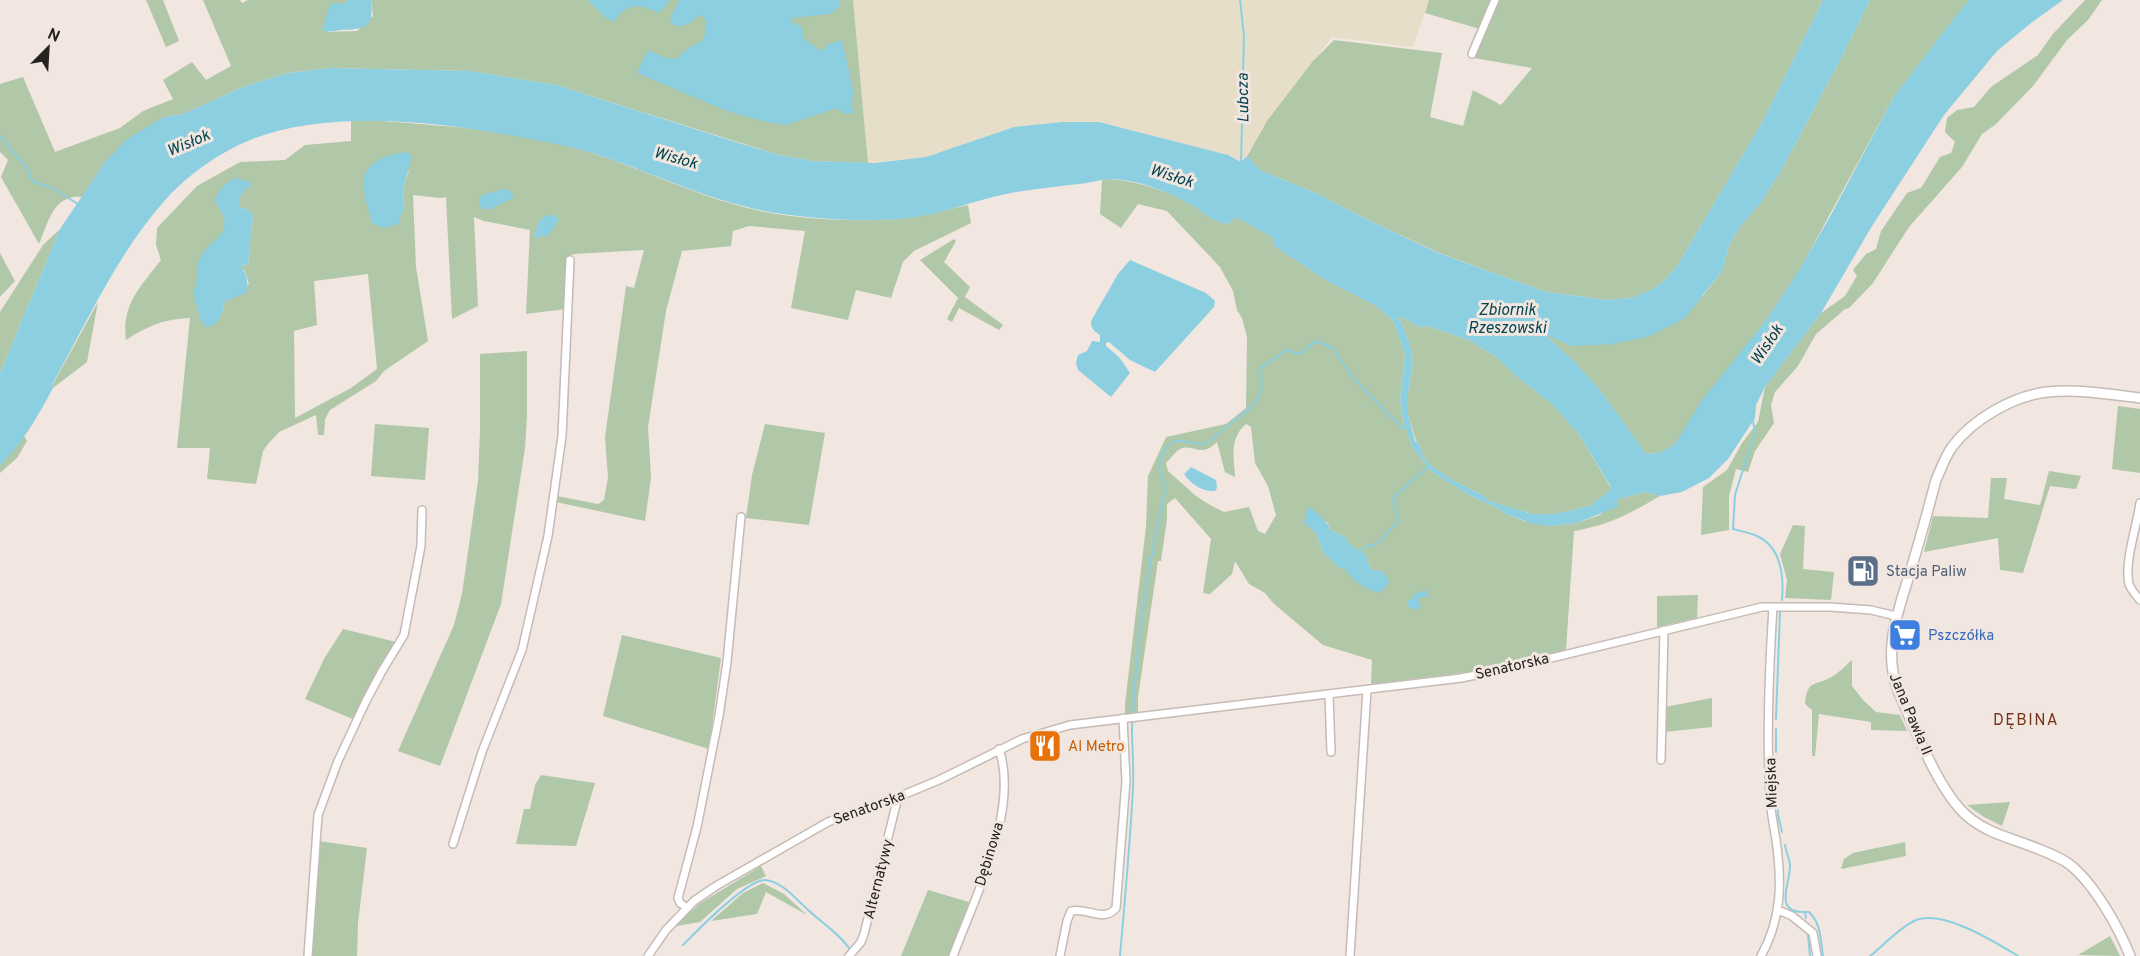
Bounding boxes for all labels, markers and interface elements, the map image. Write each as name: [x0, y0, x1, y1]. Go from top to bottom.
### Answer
north arrow: [18, 18, 78, 78]
text: N: [44, 25, 63, 48]
water label: Lubcza: [1234, 72, 1254, 123]
water label: Wisłok: [164, 126, 214, 162]
water label: Wisłok: [651, 143, 701, 175]
water label: Wisłok: [1147, 161, 1197, 194]
water label: Zbiornik Rzeszowski: [1468, 301, 1547, 339]
water label: Wisłok: [1747, 320, 1789, 369]
fuel station icon: Stacja Paliw: [1845, 553, 1881, 589]
place label: Stacja Paliw: [1886, 563, 1967, 582]
supermarket icon: Pszczółka: [1887, 617, 1923, 653]
place label: Pszczółka: [1928, 627, 1994, 646]
street label: Senatorska: [1474, 650, 1551, 685]
street label: Jana Pawła II: [1884, 671, 1935, 759]
district label: DĘBINA: [1993, 711, 2059, 731]
restaurant icon: Al Metro: [1027, 728, 1063, 764]
place label: Al Metro: [1068, 738, 1125, 757]
street label: Miejska: [1762, 757, 1783, 808]
street label: Senatorska: [831, 787, 908, 830]
street label: Dębinowa: [972, 820, 1009, 889]
street label: Alternatywy: [860, 837, 899, 921]

